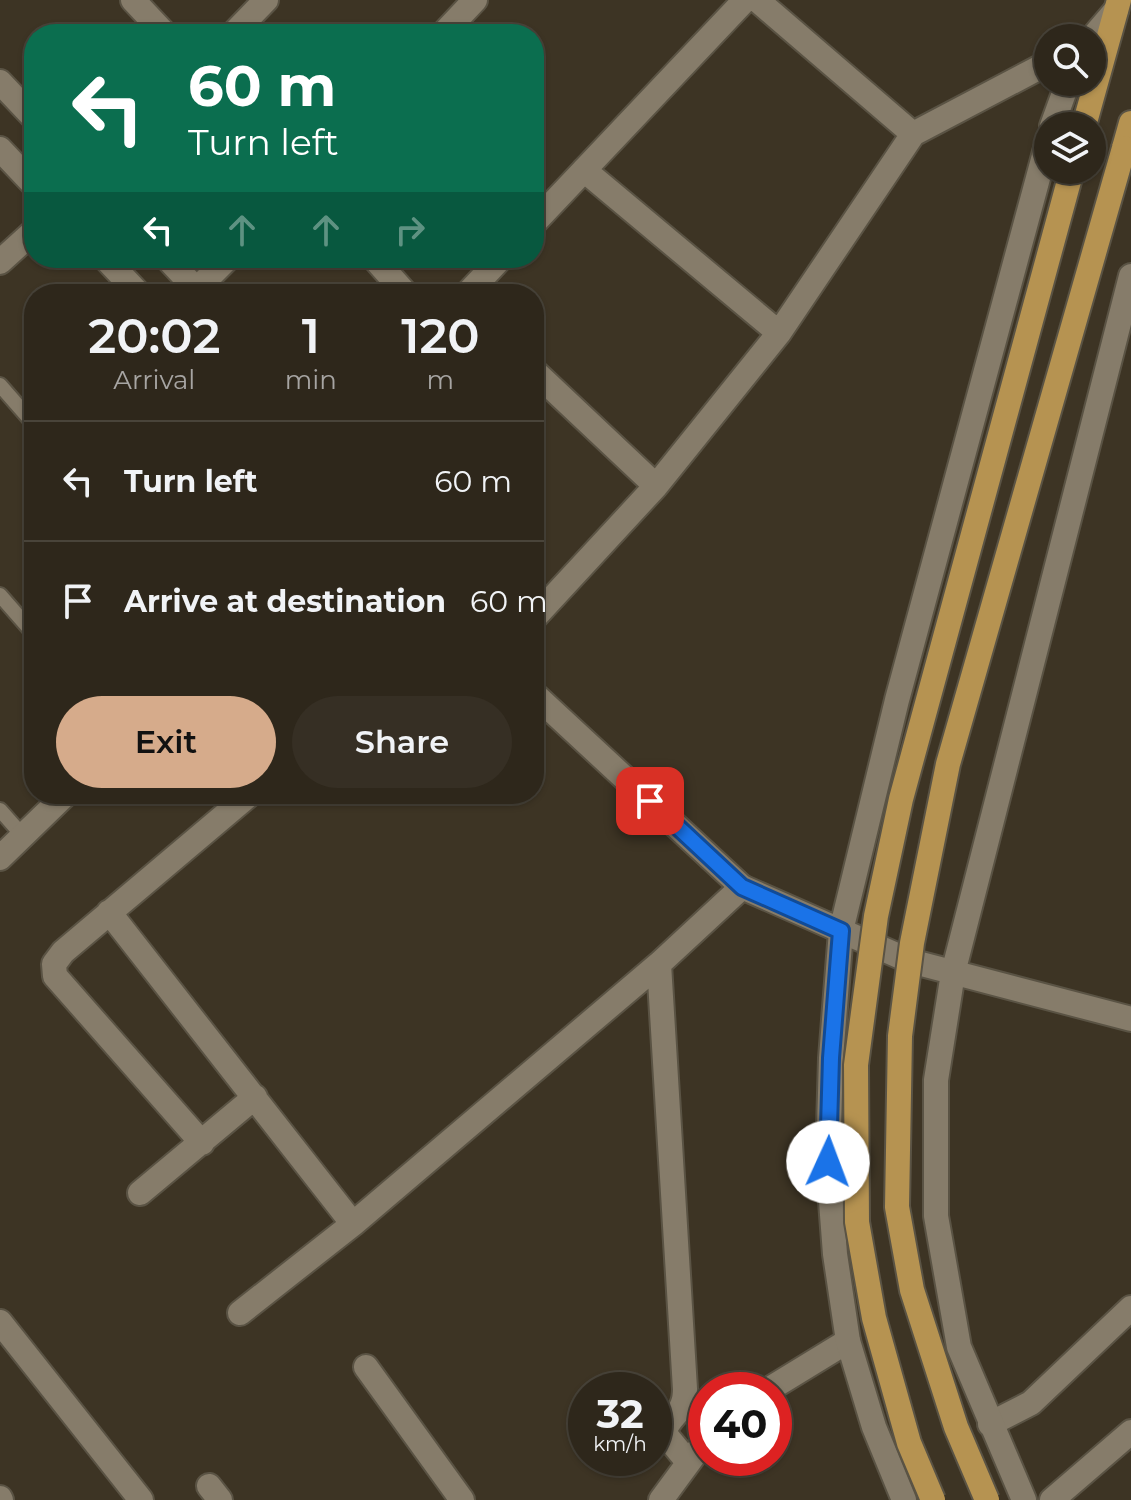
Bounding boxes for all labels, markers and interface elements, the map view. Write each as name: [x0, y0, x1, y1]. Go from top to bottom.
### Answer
map controls: [1034, 24, 1106, 184]
button: search: [1034, 24, 1106, 96]
text: 60 m: [188, 52, 336, 120]
icon: left: [56, 56, 160, 160]
button: layers: [1034, 112, 1106, 184]
text: Turn left: [188, 120, 339, 164]
icon: left: [136, 208, 180, 252]
icon: ahead: [220, 208, 264, 252]
icon: ahead: [304, 208, 348, 252]
icon: right: [388, 208, 432, 252]
text: 20:02: [88, 307, 220, 365]
text: 1: [302, 307, 320, 365]
text: 120: [401, 307, 480, 365]
text: Arrival: [113, 364, 195, 396]
text: min: [285, 364, 337, 396]
text: m: [427, 364, 454, 396]
icon: left: [56, 459, 100, 503]
text: Turn left: [124, 463, 257, 500]
text: 60 m: [434, 463, 512, 500]
icon: arrive: [56, 579, 100, 623]
text: Arrive at destination: [124, 583, 446, 620]
text: 60 m: [470, 583, 548, 620]
button: Exit: [56, 696, 276, 788]
button: Share: [292, 696, 512, 788]
pin: [616, 767, 684, 835]
icon: arrive: [628, 779, 672, 823]
position arrow: [786, 1120, 870, 1204]
speed limit sign: 40: [688, 1372, 792, 1476]
text: 32: [596, 1389, 644, 1438]
text: km/h: [593, 1432, 647, 1456]

